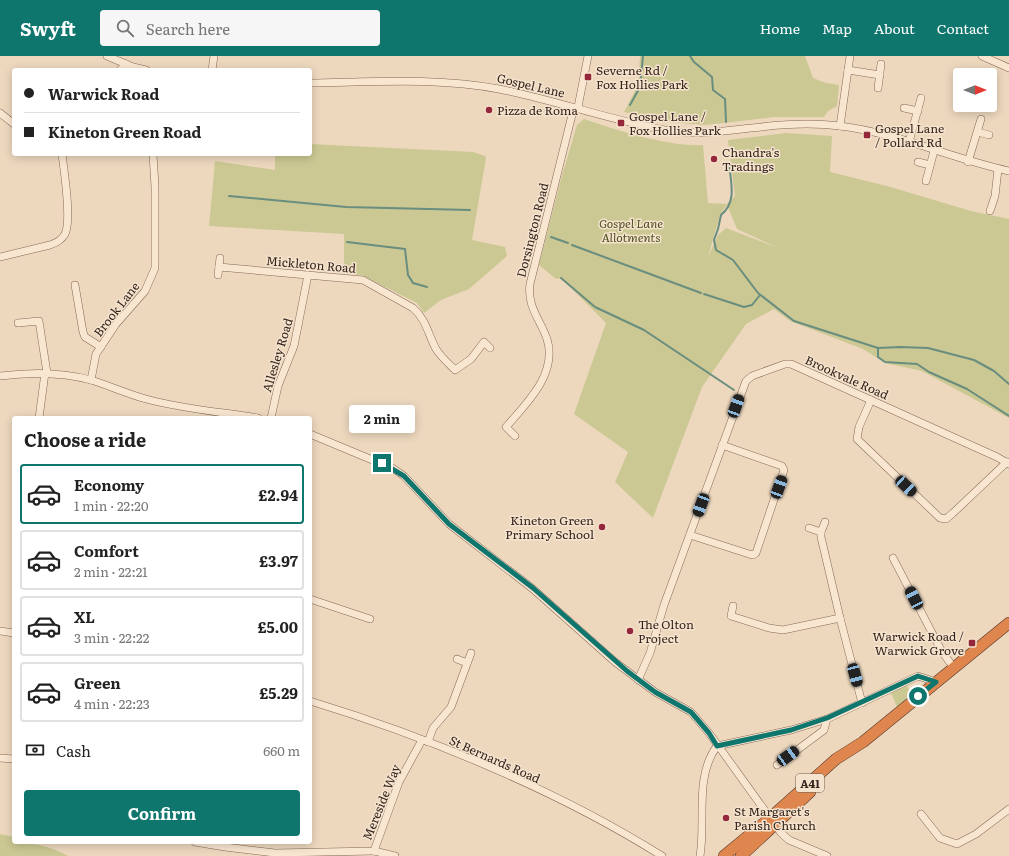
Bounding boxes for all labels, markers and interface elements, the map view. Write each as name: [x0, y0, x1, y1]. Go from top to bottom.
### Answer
search box: [100, 10, 380, 46]
text: Swyft: [20, 14, 76, 42]
icon: search: [114, 17, 136, 39]
text: Search here: [146, 17, 230, 40]
text: Home: [760, 18, 800, 38]
text: Map: [822, 18, 852, 38]
text: About: [874, 18, 915, 38]
text: Contact: [937, 18, 989, 38]
place label: Severne Rd / Fox Hollies Park: [596, 61, 689, 93]
street label: Gospel Lane: [495, 68, 567, 102]
north arrow: [953, 68, 997, 112]
map controls: [953, 68, 997, 112]
marker: Severne Rd / Fox Hollies Park: [583, 72, 593, 82]
text: Warwick Road: [48, 82, 159, 105]
place label: Pizza de Roma: [497, 101, 578, 119]
marker: Pizza de Roma: [484, 105, 494, 115]
place label: Gospel Lane / Fox Hollies Park: [629, 107, 722, 139]
marker: Gospel Lane / Fox Hollies Park: [616, 118, 626, 128]
place label: Gospel Lane / Pollard Rd: [875, 119, 944, 151]
text: Kineton Green Road: [48, 120, 201, 143]
marker: Gospel Lane / Pollard Rd: [862, 130, 872, 140]
place label: Chandra's Tradings: [722, 143, 780, 175]
marker: Chandra's Tradings: [709, 154, 719, 164]
street label: Dorsington Road: [512, 180, 553, 279]
park label: Gospel Lane Allotments: [599, 214, 663, 246]
street label: Mickleton Road: [265, 251, 357, 277]
street label: Brook Lane: [89, 278, 143, 340]
street label: Allesley Road: [257, 315, 297, 394]
street label: Brookvale Road: [802, 351, 892, 404]
car: [726, 393, 746, 419]
callout: 2 min: [349, 405, 415, 433]
text: 2 min: [364, 409, 400, 428]
text: Choose a ride: [24, 426, 146, 453]
route end: [373, 454, 391, 472]
text: Economy: [74, 473, 144, 496]
car: [893, 473, 919, 499]
car: [769, 474, 789, 500]
icon: car: [26, 476, 62, 512]
text: £2.94: [258, 483, 298, 506]
car: [691, 492, 711, 518]
text: 1 min · 22:20: [74, 496, 148, 515]
place label: Kineton Green Primary School: [505, 511, 594, 543]
marker: Kineton Green Primary School: [597, 522, 607, 532]
text: Comfort: [74, 539, 139, 562]
icon: car: [26, 542, 62, 578]
text: £3.97: [259, 549, 298, 572]
text: 2 min · 22:21: [74, 562, 148, 581]
car: [903, 585, 925, 611]
text: XL: [74, 605, 95, 628]
icon: car: [26, 608, 62, 644]
text: £5.00: [257, 615, 298, 638]
place label: The Olton Project: [638, 615, 694, 647]
marker: The Olton Project: [625, 626, 635, 636]
place label: Warwick Road / Warwick Grove: [872, 627, 964, 659]
text: 3 min · 22:22: [74, 628, 149, 647]
marker: Warwick Road / Warwick Grove: [967, 638, 977, 648]
car: [846, 662, 864, 688]
text: Green: [74, 671, 121, 694]
icon: car: [26, 674, 62, 710]
text: £5.29: [259, 681, 298, 704]
route start: [909, 687, 927, 705]
text: 4 min · 22:23: [74, 694, 150, 713]
street label: St Bernards Road: [447, 731, 544, 787]
icon: cash: [24, 739, 46, 761]
text: Cash: [56, 739, 91, 762]
text: 660 m: [263, 741, 300, 760]
car: [775, 744, 801, 768]
street label: Mereside Way: [358, 761, 404, 843]
road number: A41: [796, 774, 824, 792]
button: Confirm: [24, 790, 300, 836]
place label: St Margaret's Parish Church: [734, 802, 816, 834]
marker: St Margaret's Parish Church: [721, 813, 731, 823]

